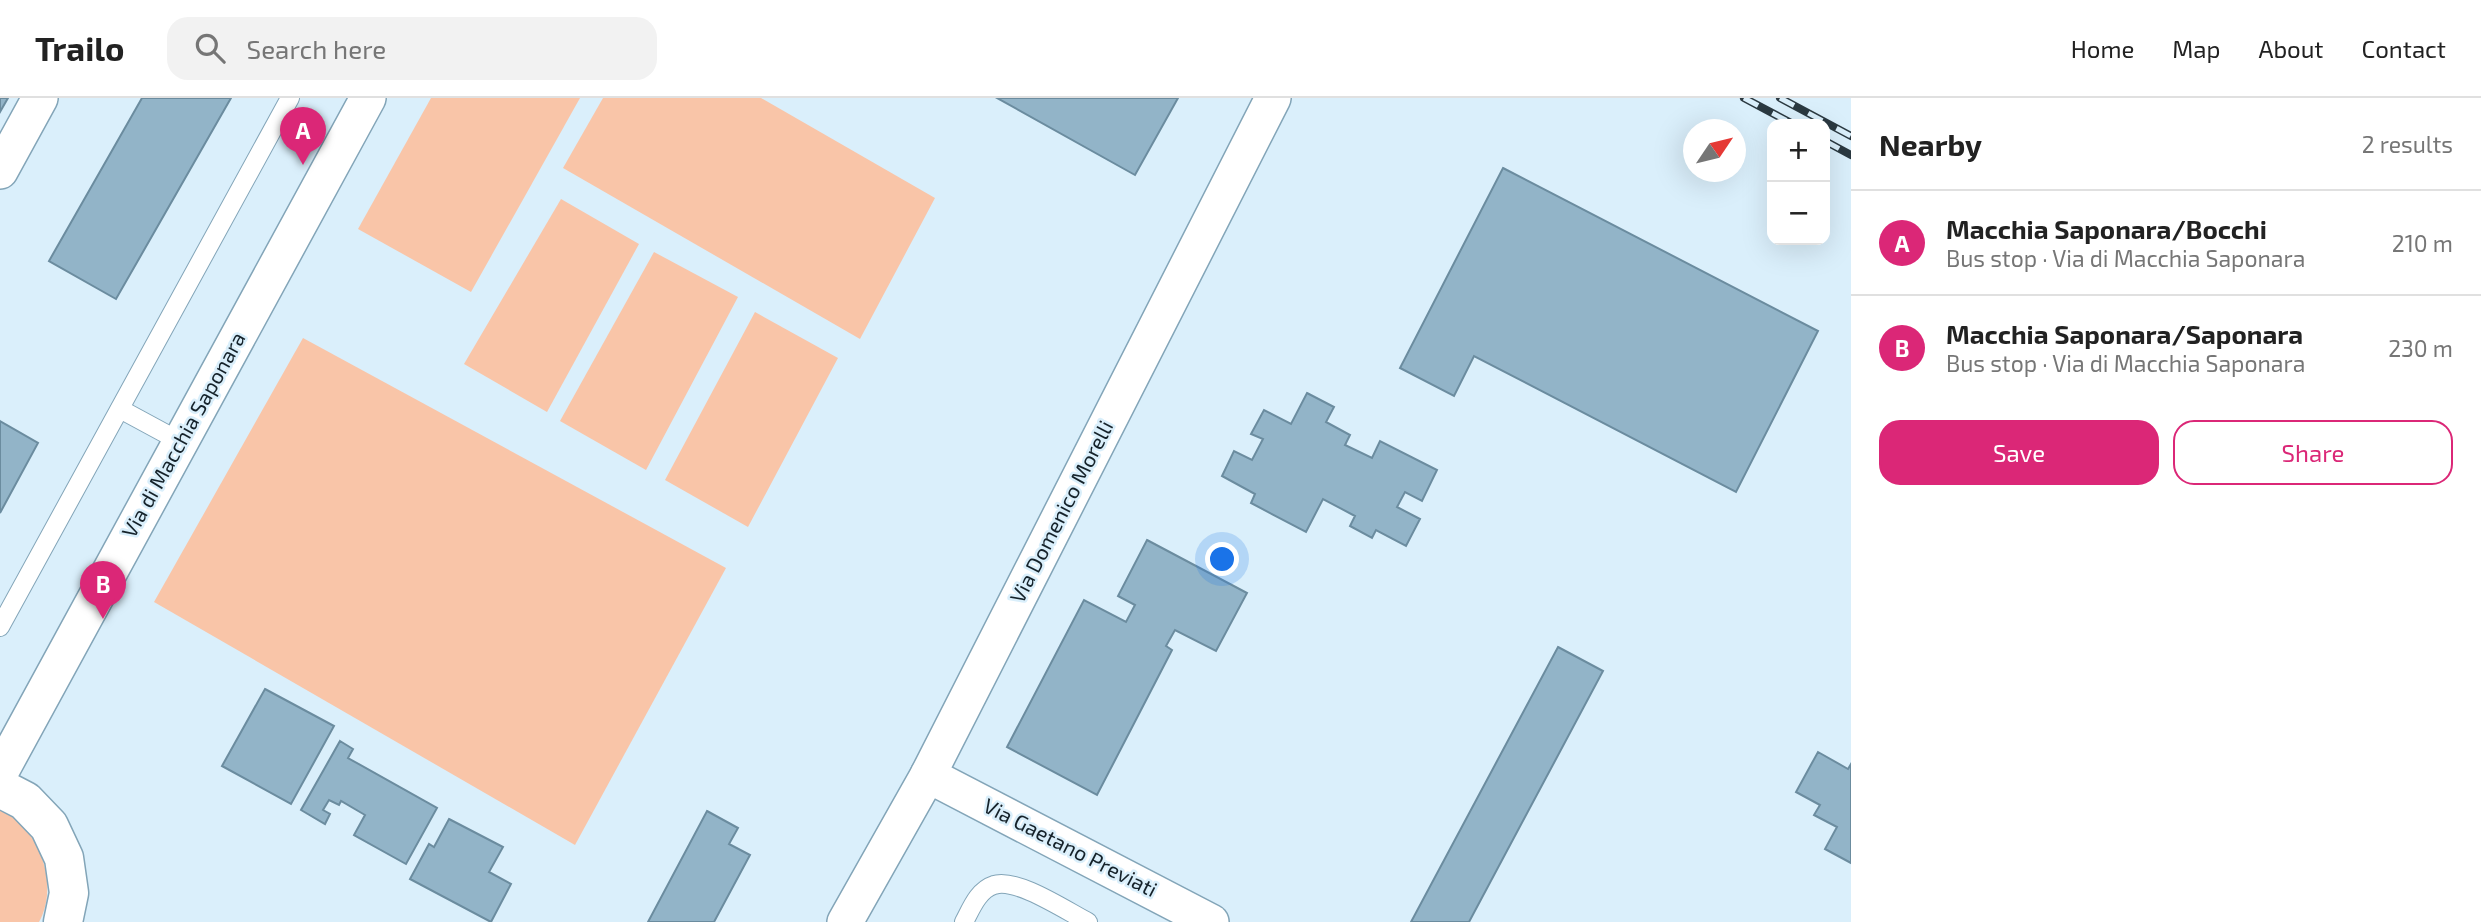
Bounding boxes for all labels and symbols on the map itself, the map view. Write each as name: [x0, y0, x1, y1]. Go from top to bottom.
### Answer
pin: A: [280, 107, 326, 165]
north arrow: [1683, 119, 1746, 182]
street label: Via di Macchia Saponara: [116, 327, 250, 541]
street label: Via Domenico Morelli: [1004, 416, 1118, 607]
your location: [1205, 542, 1239, 576]
pin: B: [80, 561, 126, 619]
street label: Via Gaetano Previati: [980, 792, 1162, 901]

